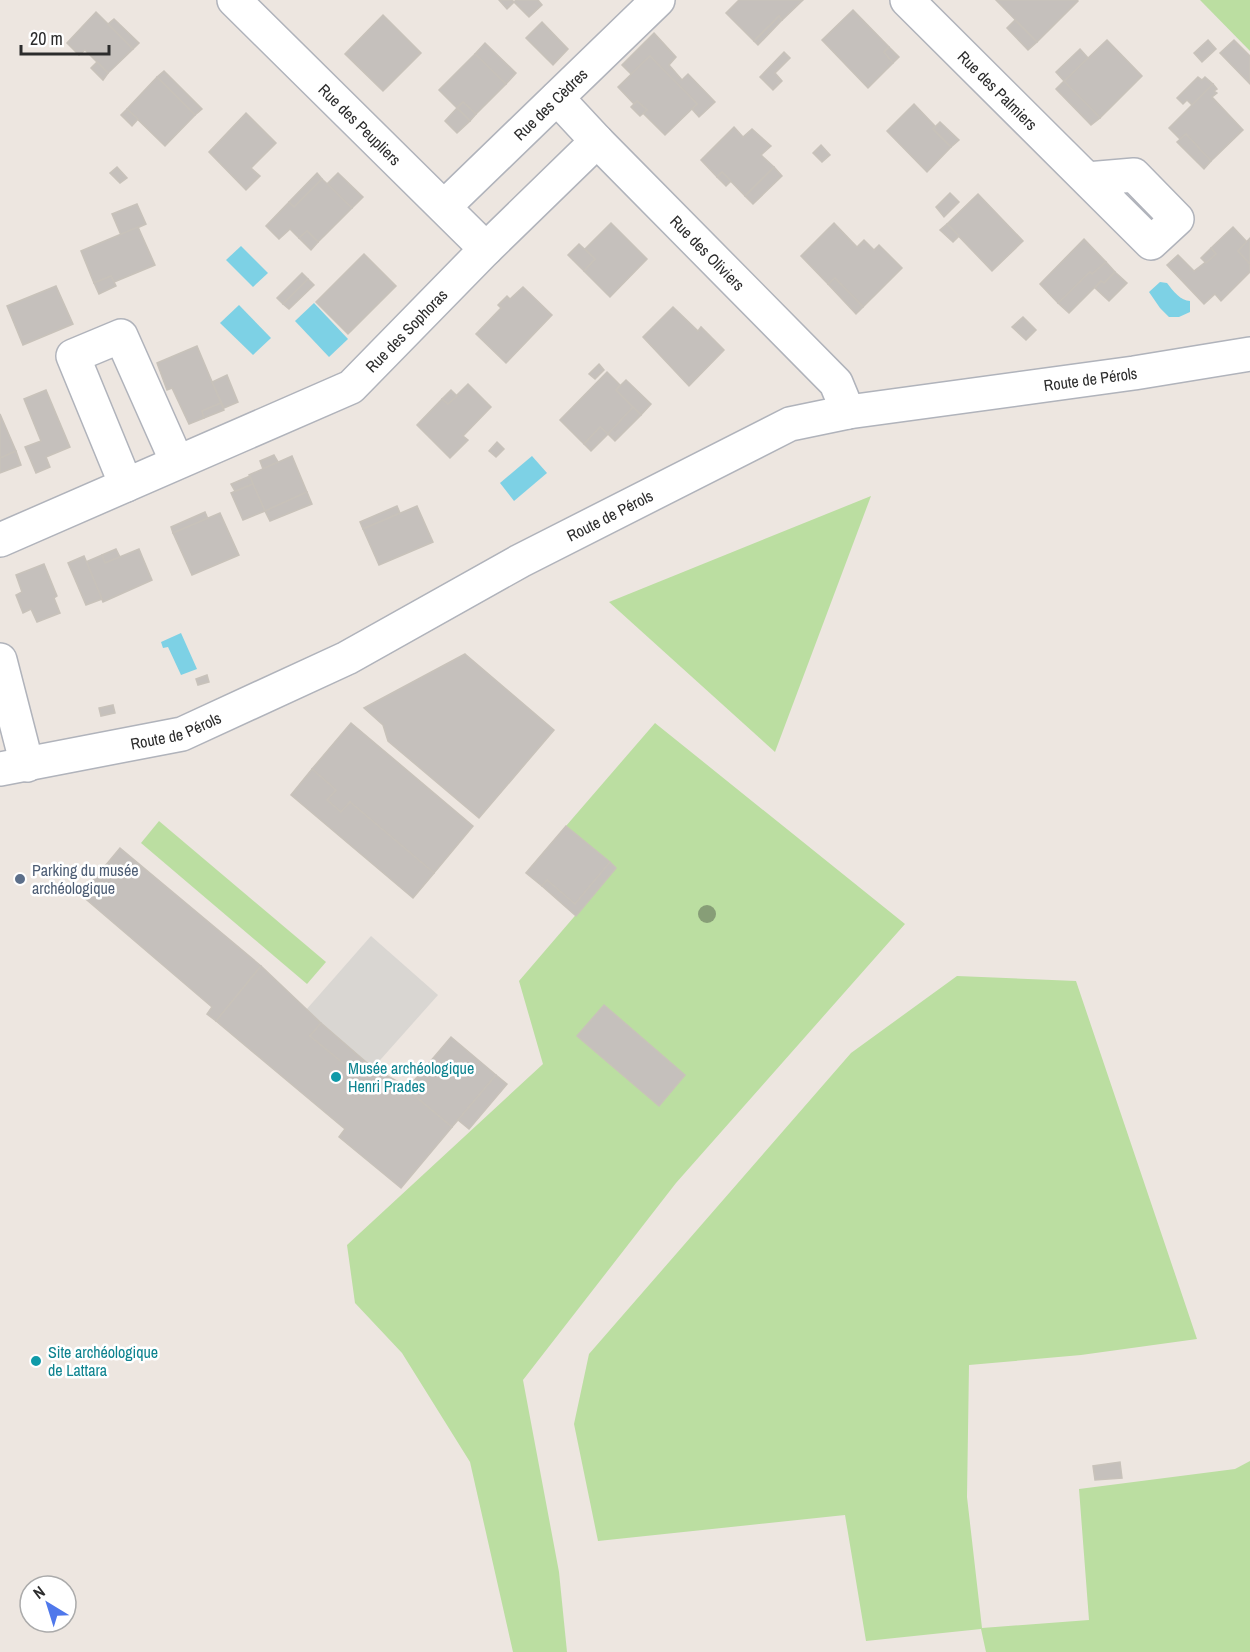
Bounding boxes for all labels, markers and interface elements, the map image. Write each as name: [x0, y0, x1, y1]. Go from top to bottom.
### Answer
scale bar: [21, 18, 110, 56]
text: 20 m: [30, 26, 63, 51]
street label: Rue des Palmiers: [953, 46, 1042, 135]
street label: Rue des Cèdres: [509, 63, 592, 145]
street label: Rue des Peupliers: [314, 79, 406, 170]
street label: Rue des Oliviers: [665, 210, 750, 295]
street label: Rue des Sophoras: [360, 284, 452, 377]
street label: Route de Pérols: [1042, 362, 1139, 396]
street label: Route de Pérols: [563, 484, 657, 547]
street label: Route de Pérols: [128, 707, 225, 755]
place label: Parking du musée archéologique: [32, 859, 138, 899]
marker: Parking du musée archéologique: [13, 872, 27, 886]
place label: Musée archéologique Henri Prades: [348, 1057, 474, 1097]
marker: Musée archéologique Henri Prades: [329, 1070, 343, 1084]
place label: Site archéologique de Lattara: [48, 1341, 158, 1381]
marker: Site archéologique de Lattara: [29, 1354, 43, 1368]
north arrow: [18, 1574, 78, 1634]
text: N: [28, 1581, 49, 1604]

